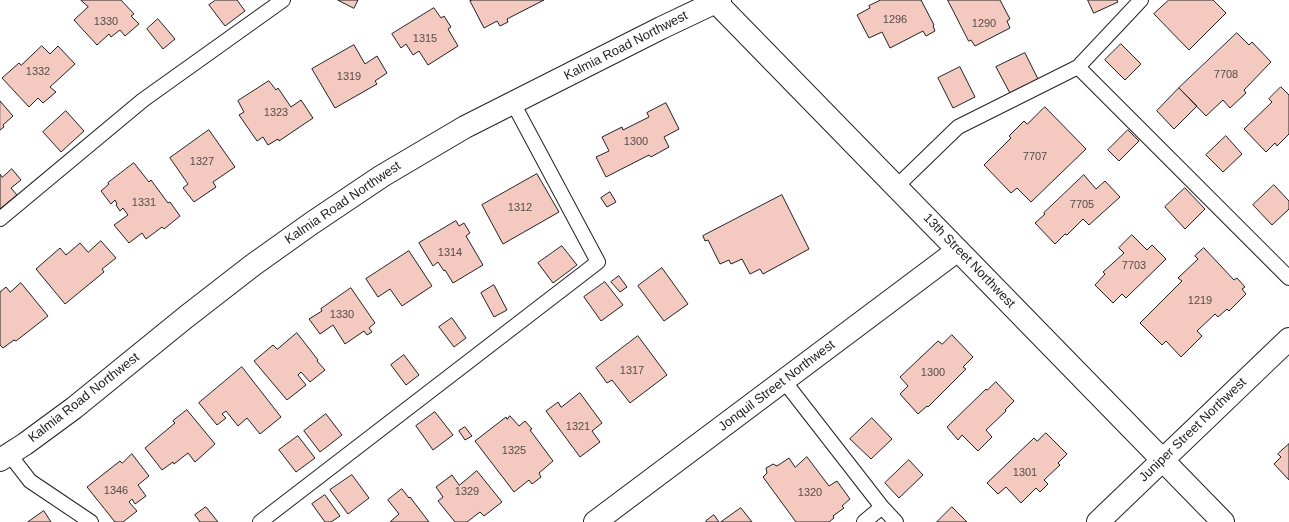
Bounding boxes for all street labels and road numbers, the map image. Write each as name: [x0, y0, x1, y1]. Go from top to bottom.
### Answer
street label: Kalmia Road Northwest: [562, 8, 690, 84]
street label: Kalmia Road Northwest: [282, 158, 404, 248]
street label: 13th Street Northwest: [920, 210, 1018, 312]
street label: Jonquil Street Northwest: [716, 337, 838, 435]
street label: Kalmia Road Northwest: [25, 350, 143, 446]
street label: Juniper Street Northwest: [1136, 375, 1250, 485]

